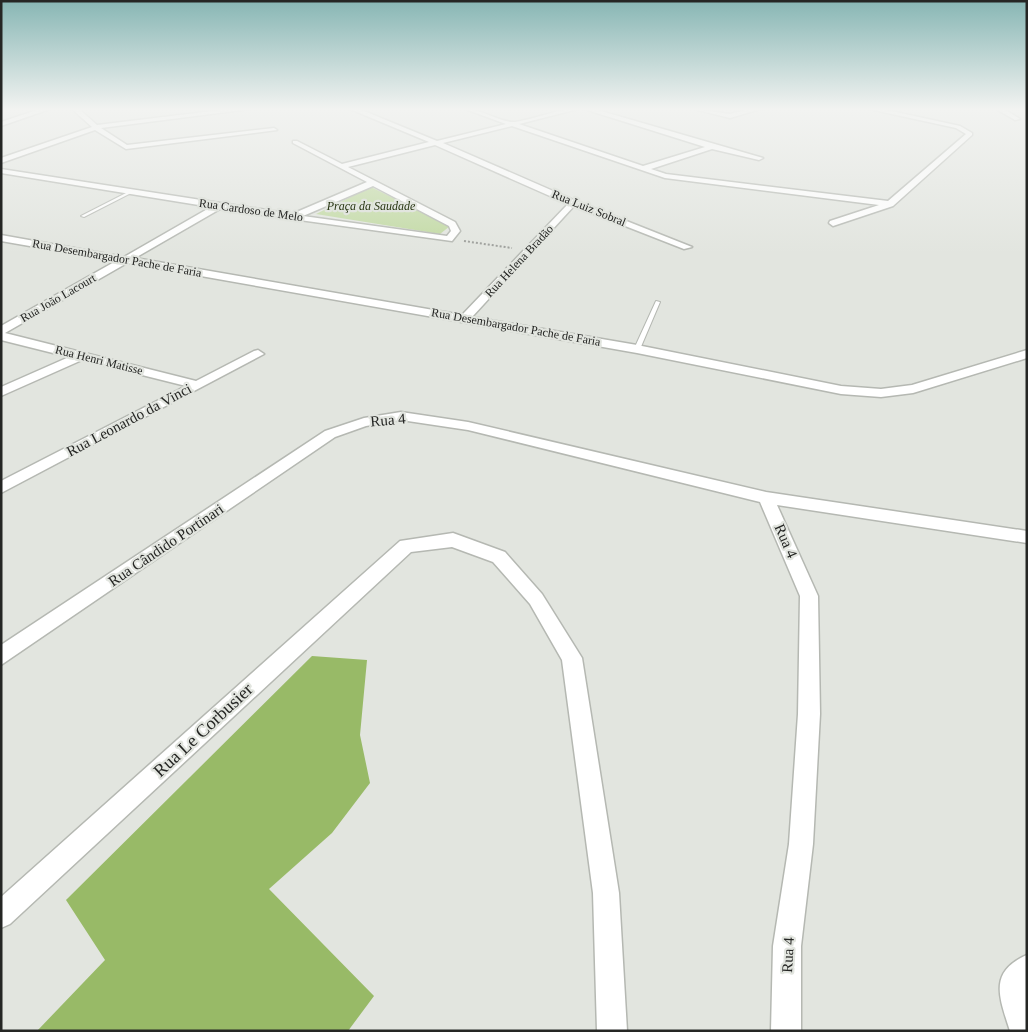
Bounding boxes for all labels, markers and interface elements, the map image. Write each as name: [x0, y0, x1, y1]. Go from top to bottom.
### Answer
street label: Rua Luiz Sobral: [550, 187, 629, 229]
street label: Rua Cardoso de Melo: [198, 196, 304, 224]
park label: Praça da Saudade: [326, 199, 416, 213]
street label: Rua Helena Bradão: [482, 222, 556, 300]
street label: Rua Desembargador Pache de Faria: [31, 236, 203, 280]
street label: Rua João Lacourt: [18, 270, 99, 325]
street label: Rua Desembargador Pache de Faria: [430, 305, 602, 349]
street label: Rua Henri Matisse: [54, 342, 144, 378]
street label: Rua Leonardo da Vinci: [64, 380, 194, 460]
street label: Rua 4: [370, 410, 407, 430]
street label: Rua Cândido Portinari: [106, 501, 226, 589]
street label: Rua 4: [771, 522, 801, 561]
street label: Rua Le Corbusier: [149, 679, 257, 781]
street label: Rua 4: [779, 936, 797, 973]

